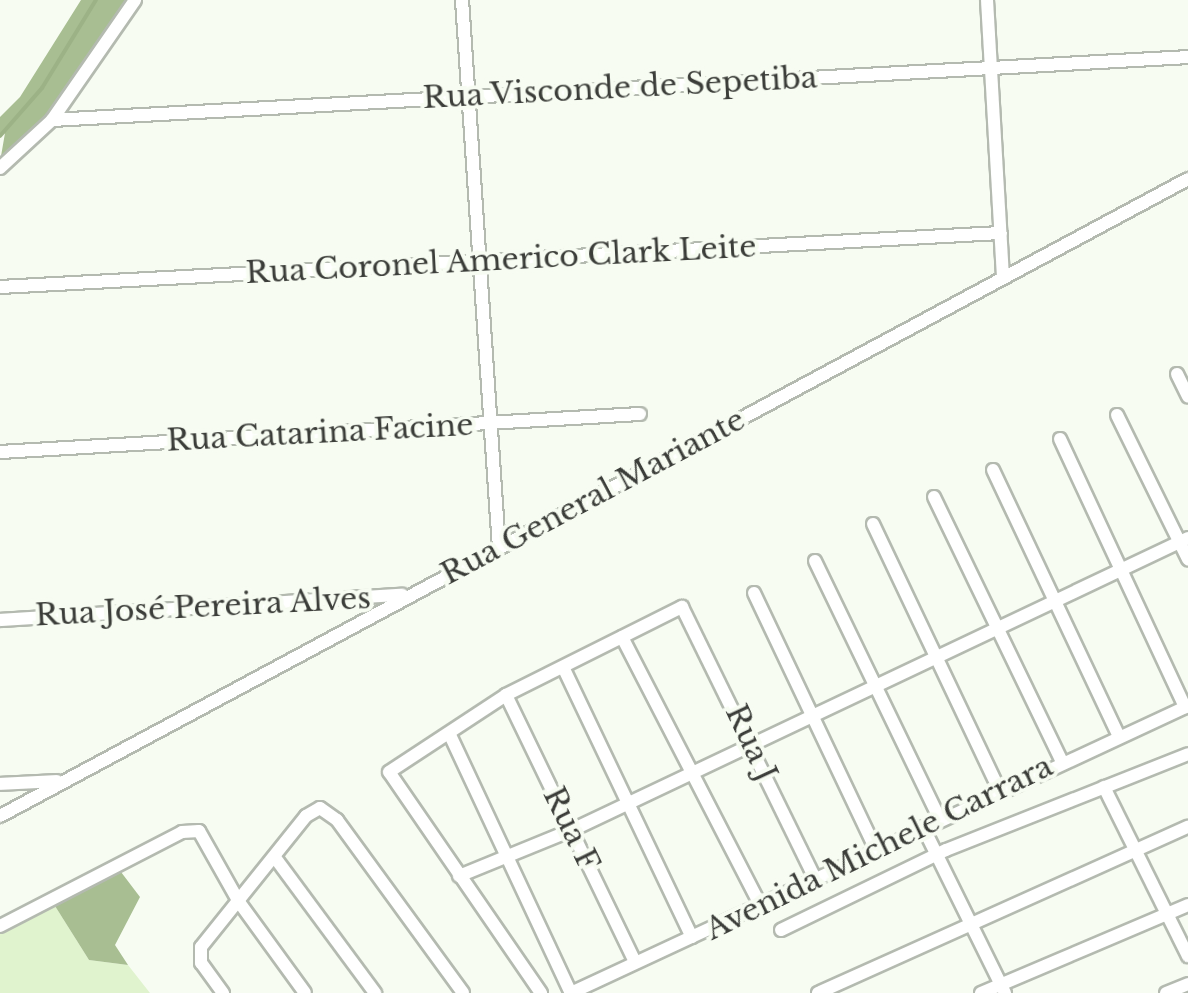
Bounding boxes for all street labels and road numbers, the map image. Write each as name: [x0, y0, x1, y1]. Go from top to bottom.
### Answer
street label: Rua Visconde de Sepetiba: [421, 60, 819, 116]
street label: Rua Coronel Americo Clark Leite: [244, 229, 758, 291]
street label: Rua General Mariante: [435, 402, 751, 592]
street label: Rua Catarina Facine: [165, 407, 475, 459]
street label: Rua José Pereira Alves: [33, 580, 373, 634]
street label: Rua J: [718, 699, 784, 787]
street label: Avenida Michele Carrara: [699, 748, 1059, 948]
street label: Rua F: [535, 781, 607, 877]

